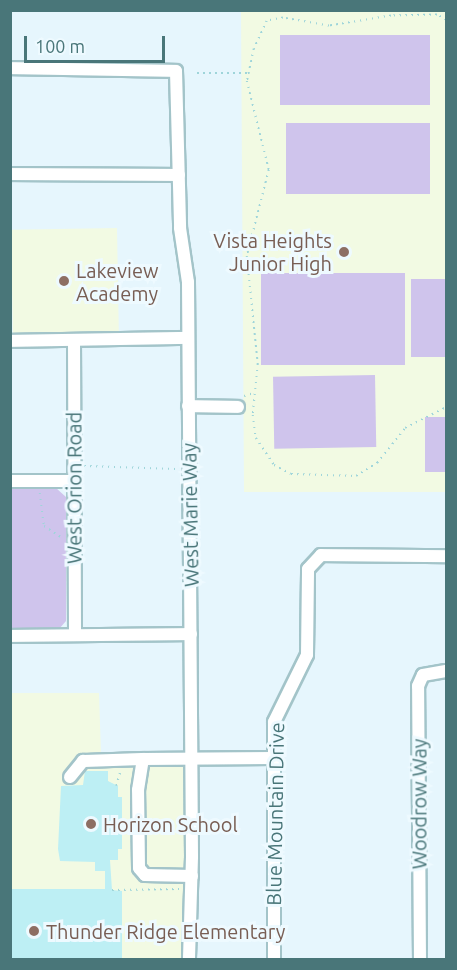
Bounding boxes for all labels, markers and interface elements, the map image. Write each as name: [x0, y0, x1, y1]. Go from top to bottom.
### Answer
scale bar: [27, 24, 168, 62]
text: 100 m: [35, 36, 85, 56]
place label: Vista Heights Junior High: [213, 228, 332, 275]
marker: Vista Heights Junior High: [337, 245, 351, 259]
place label: Lakeview Academy: [76, 258, 158, 305]
marker: Lakeview Academy: [57, 274, 71, 288]
street label: West Orion Road: [62, 412, 86, 564]
street label: West Marie Way: [177, 443, 203, 587]
street label: Blue Mountain Drive: [261, 722, 289, 906]
street label: Woodrow Way: [407, 739, 431, 869]
place label: Horizon School: [103, 812, 238, 836]
marker: Horizon School: [84, 817, 98, 831]
place label: Thunder Ridge Elementary: [46, 919, 285, 943]
marker: Thunder Ridge Elementary: [27, 924, 41, 938]

